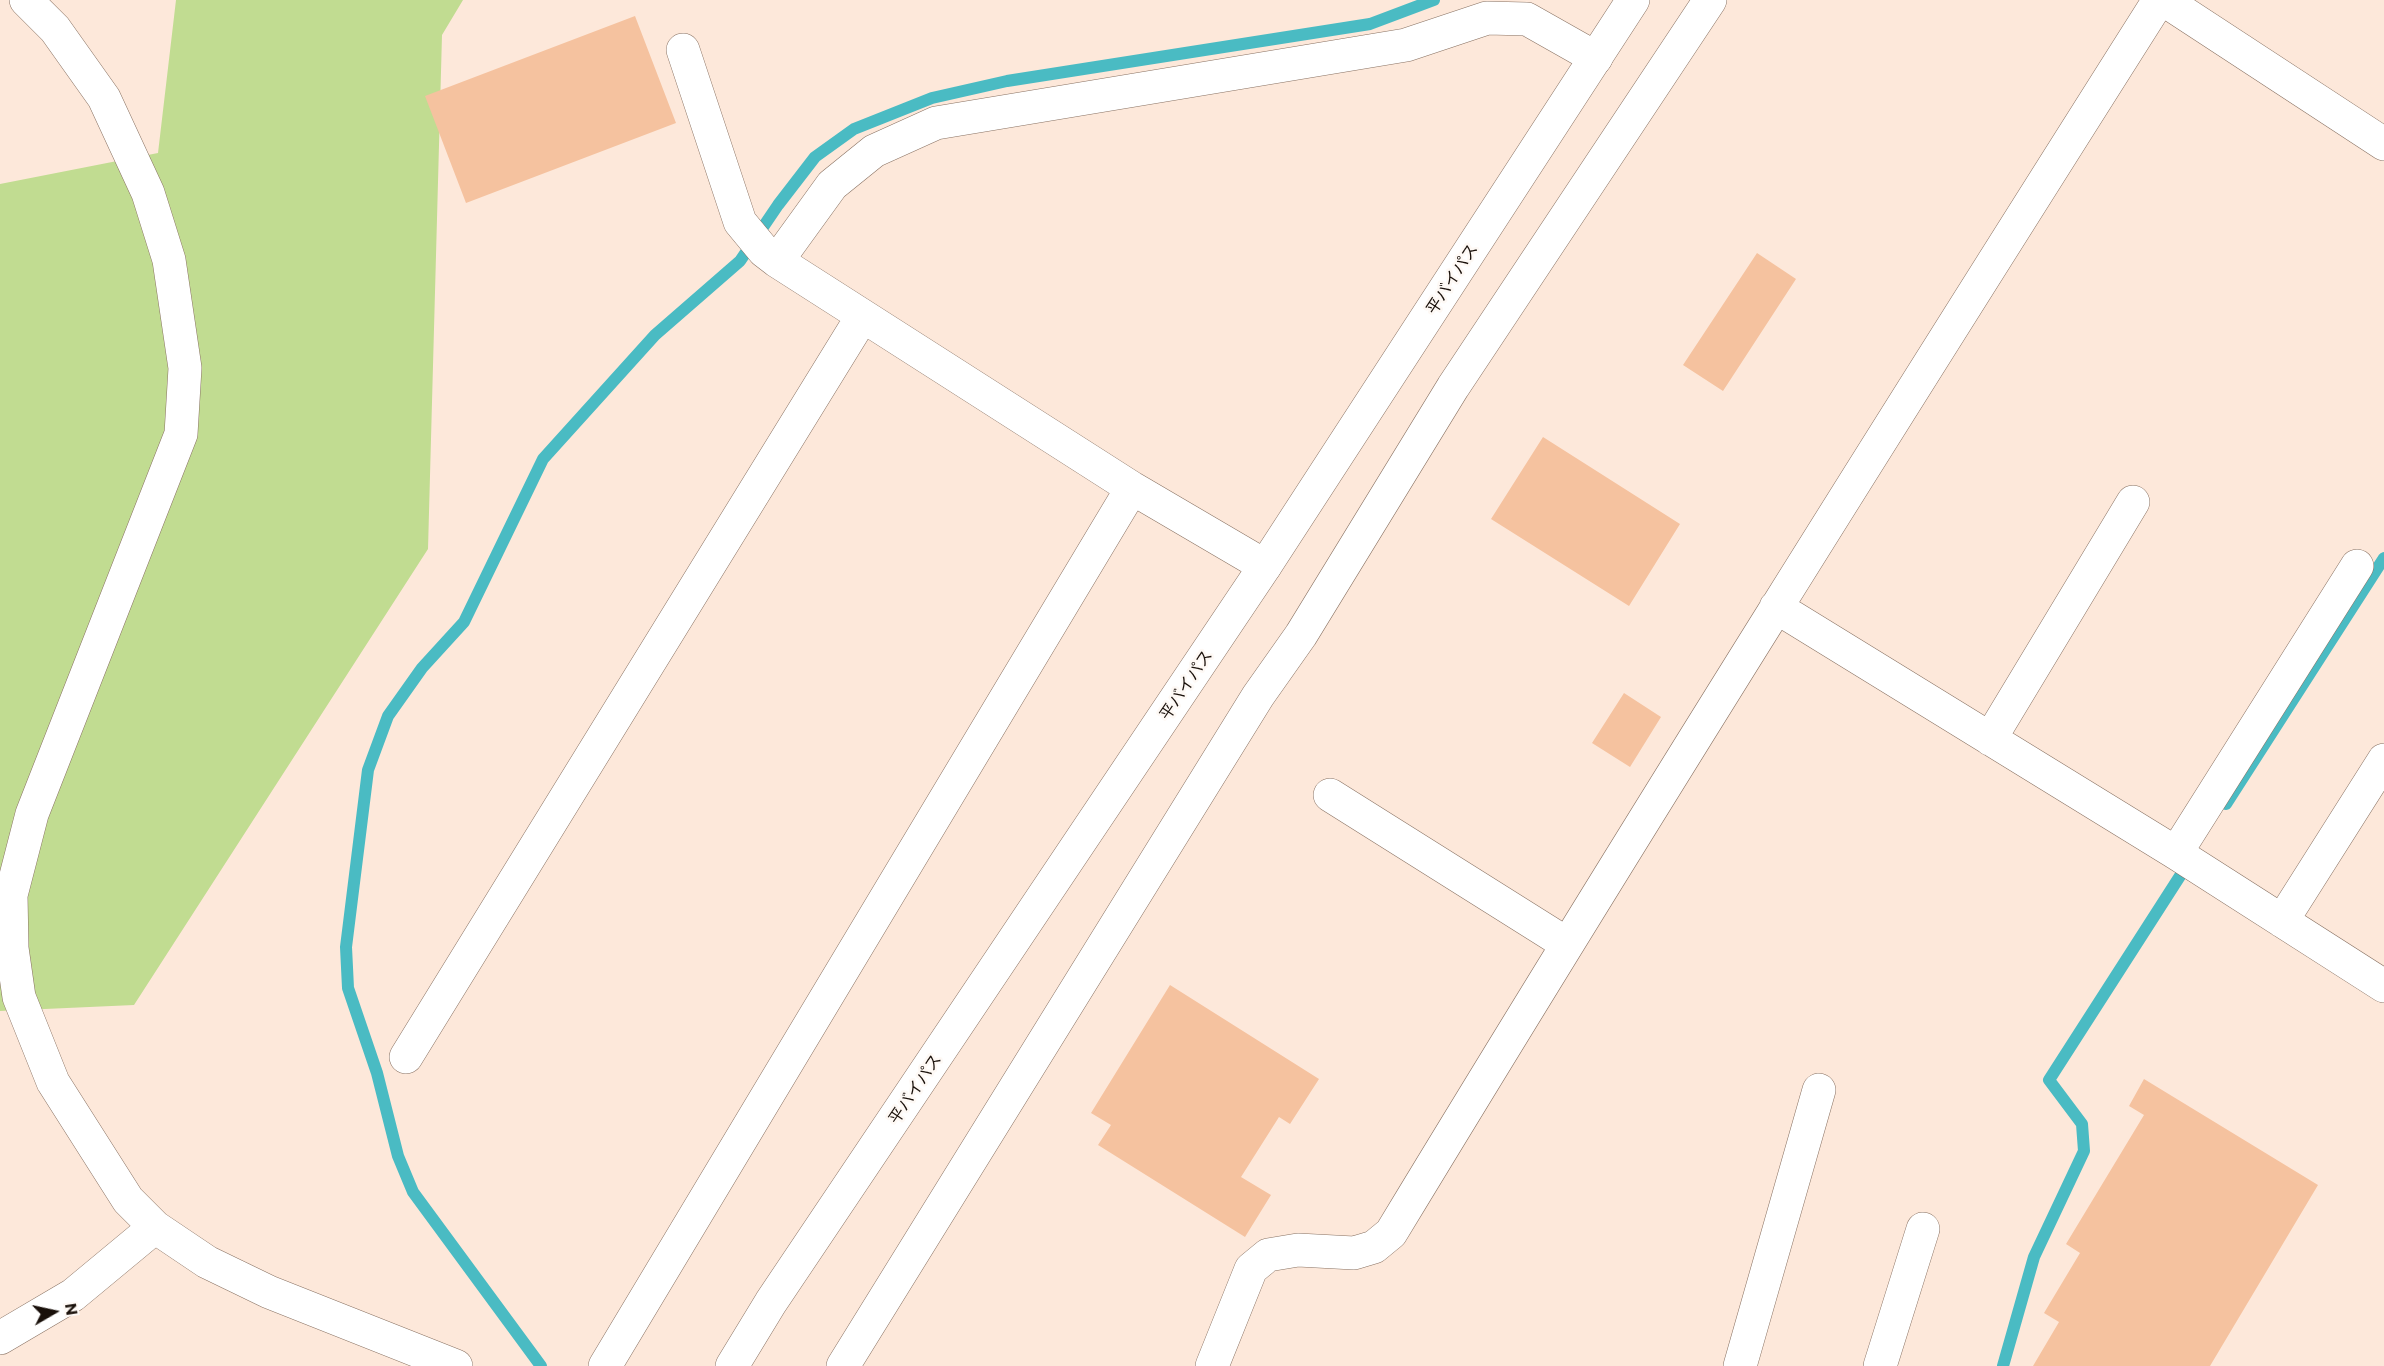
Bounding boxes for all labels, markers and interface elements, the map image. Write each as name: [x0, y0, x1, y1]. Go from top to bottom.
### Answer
street label: 平バイパス: [1422, 240, 1482, 318]
street label: 平バイパス: [1156, 646, 1216, 724]
street label: 平バイパス: [885, 1050, 945, 1128]
north arrow: [24, 1282, 84, 1342]
text: N: [62, 1302, 83, 1317]

